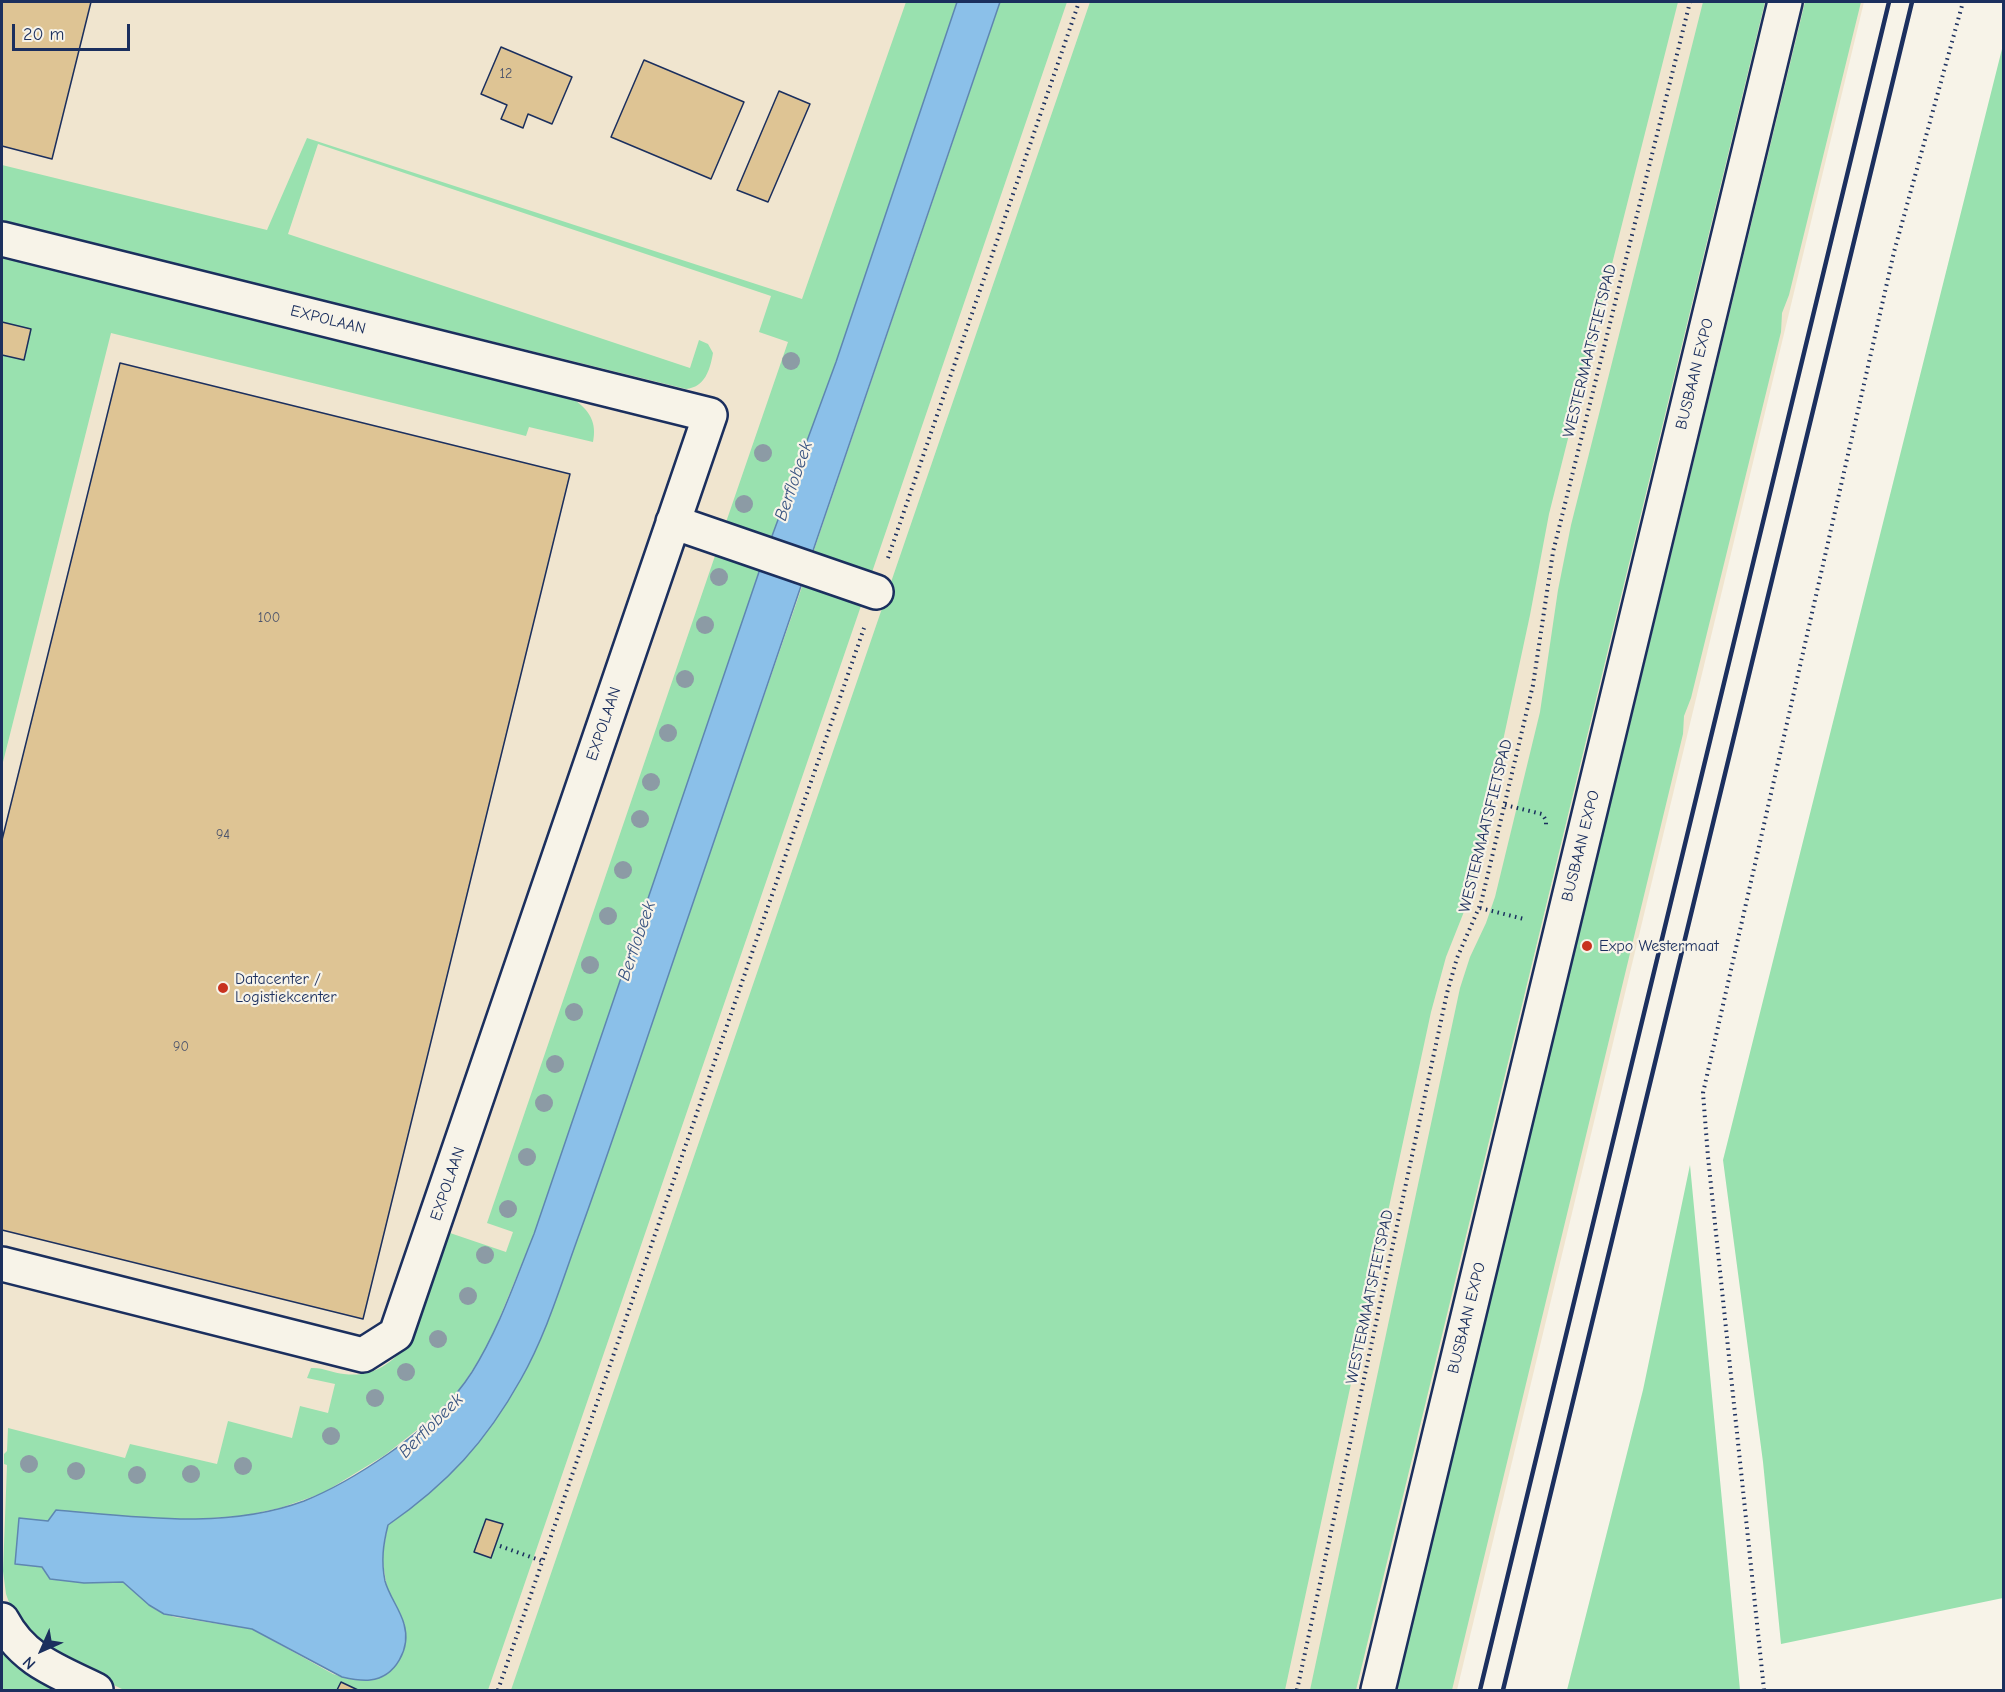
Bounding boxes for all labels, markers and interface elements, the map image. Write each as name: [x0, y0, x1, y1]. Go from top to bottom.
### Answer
scale bar: [15, 12, 134, 50]
text: 20 m: [23, 24, 64, 45]
house number: 12: [500, 66, 512, 82]
street label: WESTERMAATSFIETSPAD: [1559, 262, 1621, 440]
street label: EXPOLAAN: [288, 301, 368, 339]
street label: BUSBAAN EXPO: [1672, 316, 1718, 432]
water label: Berflobeek: [770, 438, 818, 524]
house number: 100: [258, 610, 280, 626]
street label: EXPOLAAN: [582, 684, 626, 764]
street label: WESTERMAATSFIETSPAD: [1455, 737, 1517, 915]
street label: BUSBAAN EXPO: [1558, 788, 1604, 904]
house number: 94: [216, 827, 230, 843]
water label: Berflobeek: [613, 898, 661, 984]
place label: Expo Westermaat: [1599, 936, 1719, 956]
marker: Expo Westermaat: [1580, 939, 1594, 953]
place label: Datacenter / Logistiekcenter: [235, 969, 337, 1007]
marker: Datacenter / Logistiekcenter: [216, 981, 230, 995]
house number: 90: [173, 1039, 189, 1055]
street label: EXPOLAAN: [426, 1144, 470, 1224]
street label: WESTERMAATSFIETSPAD: [1342, 1208, 1398, 1386]
street label: BUSBAAN EXPO: [1444, 1260, 1490, 1376]
water label: Berflobeek: [394, 1389, 468, 1463]
north arrow: [12, 1620, 72, 1680]
text: N: [19, 1653, 39, 1673]

